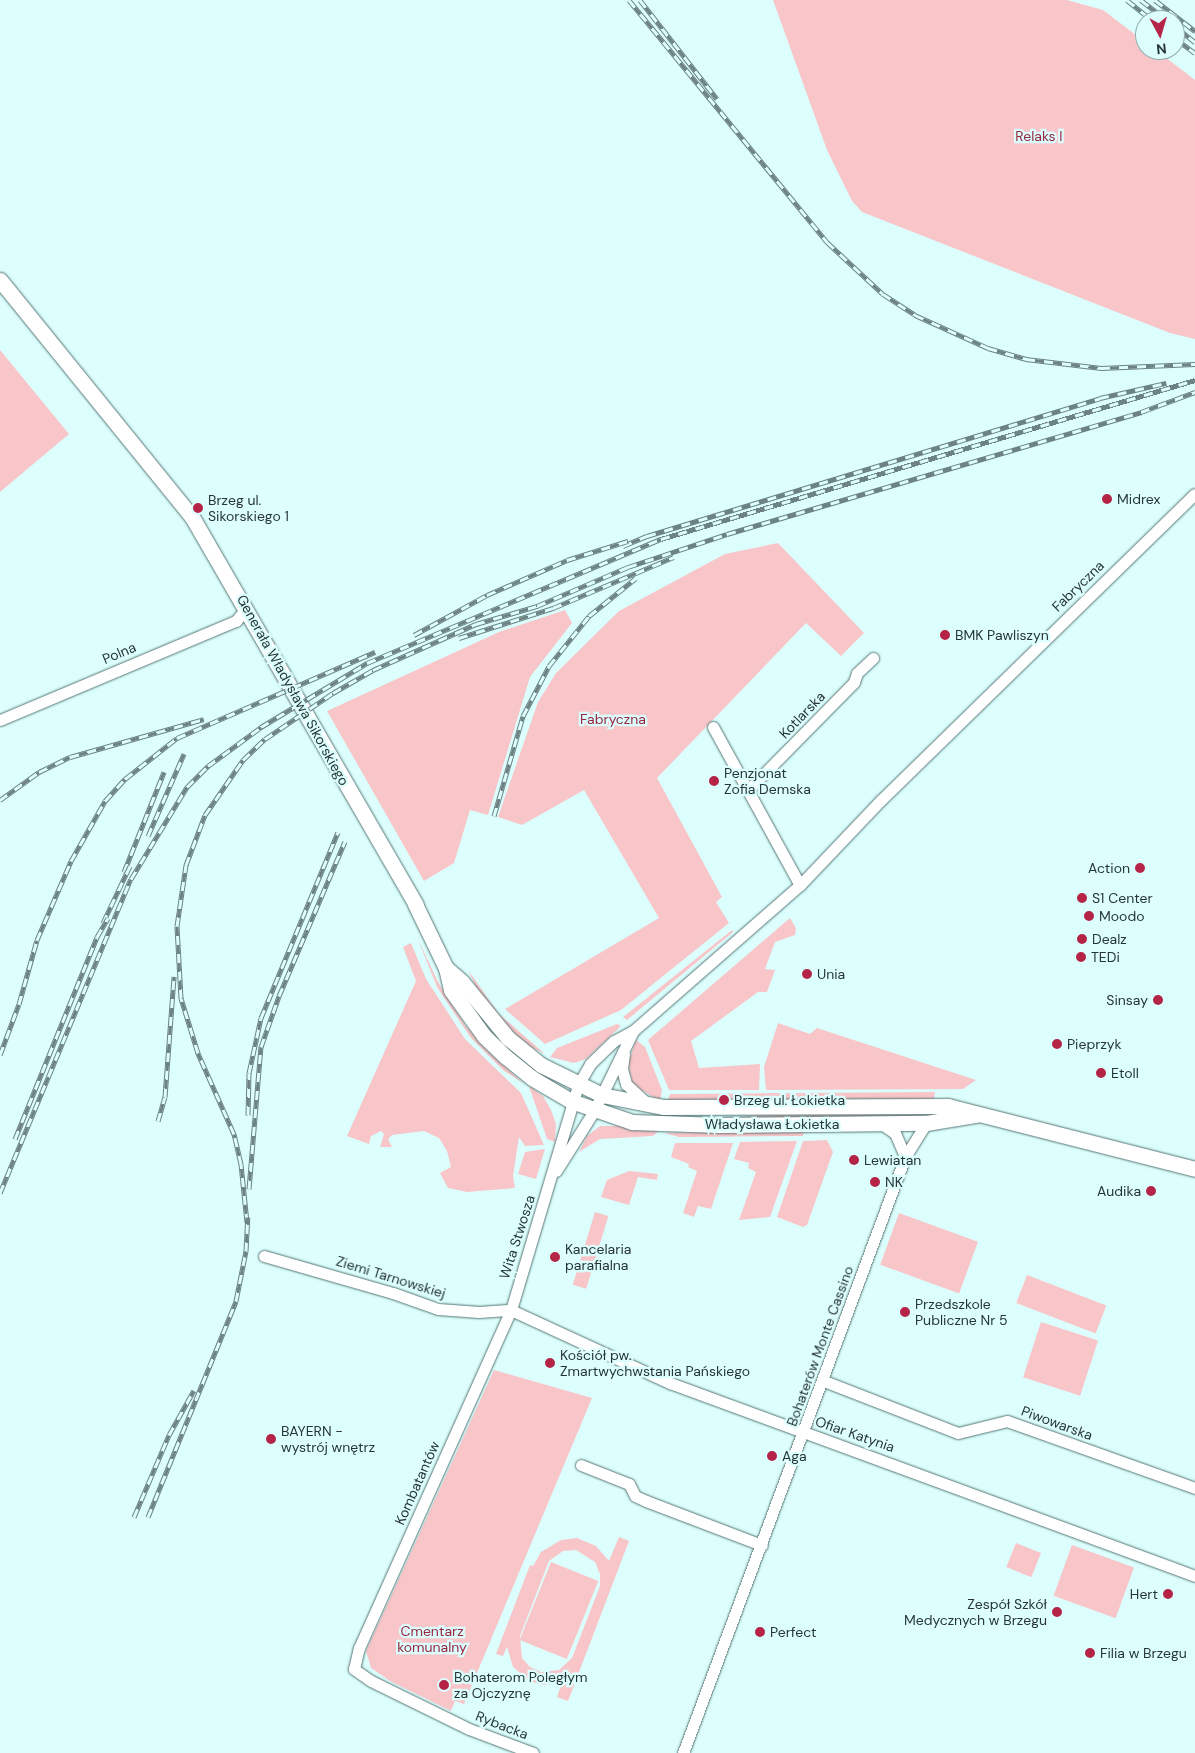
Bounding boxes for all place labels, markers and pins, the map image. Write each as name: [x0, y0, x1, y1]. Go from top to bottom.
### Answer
place label: Midrex: [1117, 491, 1160, 507]
place label: Brzeg ul. Sikorskiego 1: [208, 492, 289, 524]
marker: Midrex: [1101, 493, 1113, 505]
marker: Brzeg ul. Sikorskiego 1: [192, 502, 204, 514]
place label: BMK Pawliszyn: [955, 627, 1049, 643]
marker: BMK Pawliszyn: [939, 629, 951, 641]
place label: Penzjonat Zofia Demska: [724, 765, 811, 798]
marker: Penzjonat Zofia Demska: [708, 775, 720, 787]
place label: Action: [1088, 860, 1130, 876]
marker: Action: [1134, 862, 1146, 874]
place label: S1 Center: [1092, 890, 1153, 906]
marker: S1 Center: [1076, 892, 1088, 904]
place label: Moodo: [1099, 908, 1144, 924]
marker: Moodo: [1083, 910, 1095, 922]
place label: Dealz: [1092, 931, 1127, 947]
marker: Dealz: [1076, 933, 1088, 945]
place label: TEDi: [1091, 949, 1120, 965]
marker: TEDi: [1075, 951, 1087, 963]
place label: Unia: [817, 966, 845, 982]
marker: Unia: [801, 968, 813, 980]
place label: Sinsay: [1106, 992, 1148, 1008]
marker: Sinsay: [1152, 994, 1164, 1006]
place label: Pieprzyk: [1067, 1036, 1122, 1052]
marker: Pieprzyk: [1051, 1038, 1063, 1050]
place label: Etoll: [1111, 1065, 1139, 1081]
marker: Etoll: [1095, 1067, 1107, 1079]
place label: Brzeg ul. Łokietka: [734, 1092, 845, 1108]
marker: Brzeg ul. Łokietka: [718, 1094, 730, 1106]
place label: Lewiatan: [864, 1152, 921, 1168]
marker: Lewiatan: [848, 1154, 860, 1166]
place label: NK: [885, 1174, 903, 1190]
marker: NK: [869, 1176, 881, 1188]
place label: Audika: [1097, 1183, 1141, 1199]
marker: Audika: [1145, 1185, 1157, 1197]
place label: Kancelaria parafialna: [565, 1241, 631, 1274]
marker: Kancelaria parafialna: [549, 1251, 561, 1263]
place label: Przedszkole Publiczne Nr 5: [915, 1296, 1008, 1328]
marker: Przedszkole Publiczne Nr 5: [899, 1306, 911, 1318]
place label: Kościół pw. Zmartwychwstania Pańskiego: [560, 1347, 750, 1380]
marker: Kościół pw. Zmartwychwstania Pańskiego: [544, 1357, 556, 1369]
place label: BAYERN - wystrój wnętrz: [281, 1423, 375, 1455]
marker: BAYERN - wystrój wnętrz: [265, 1433, 277, 1445]
place label: Aga: [782, 1448, 807, 1464]
marker: Aga: [766, 1450, 778, 1462]
place label: Hert: [1130, 1586, 1158, 1602]
marker: Hert: [1162, 1588, 1174, 1600]
place label: Zespół Szkół Medycznych w Brzegu: [904, 1596, 1047, 1628]
marker: Zespół Szkół Medycznych w Brzegu: [1051, 1606, 1063, 1618]
place label: Perfect: [770, 1624, 817, 1640]
marker: Perfect: [754, 1626, 766, 1638]
place label: Filia w Brzegu: [1100, 1645, 1187, 1661]
marker: Filia w Brzegu: [1084, 1647, 1096, 1659]
place label: Bohaterom Poległym za Ojczyznę: [454, 1669, 588, 1701]
marker: Bohaterom Poległym za Ojczyznę: [438, 1679, 450, 1691]

